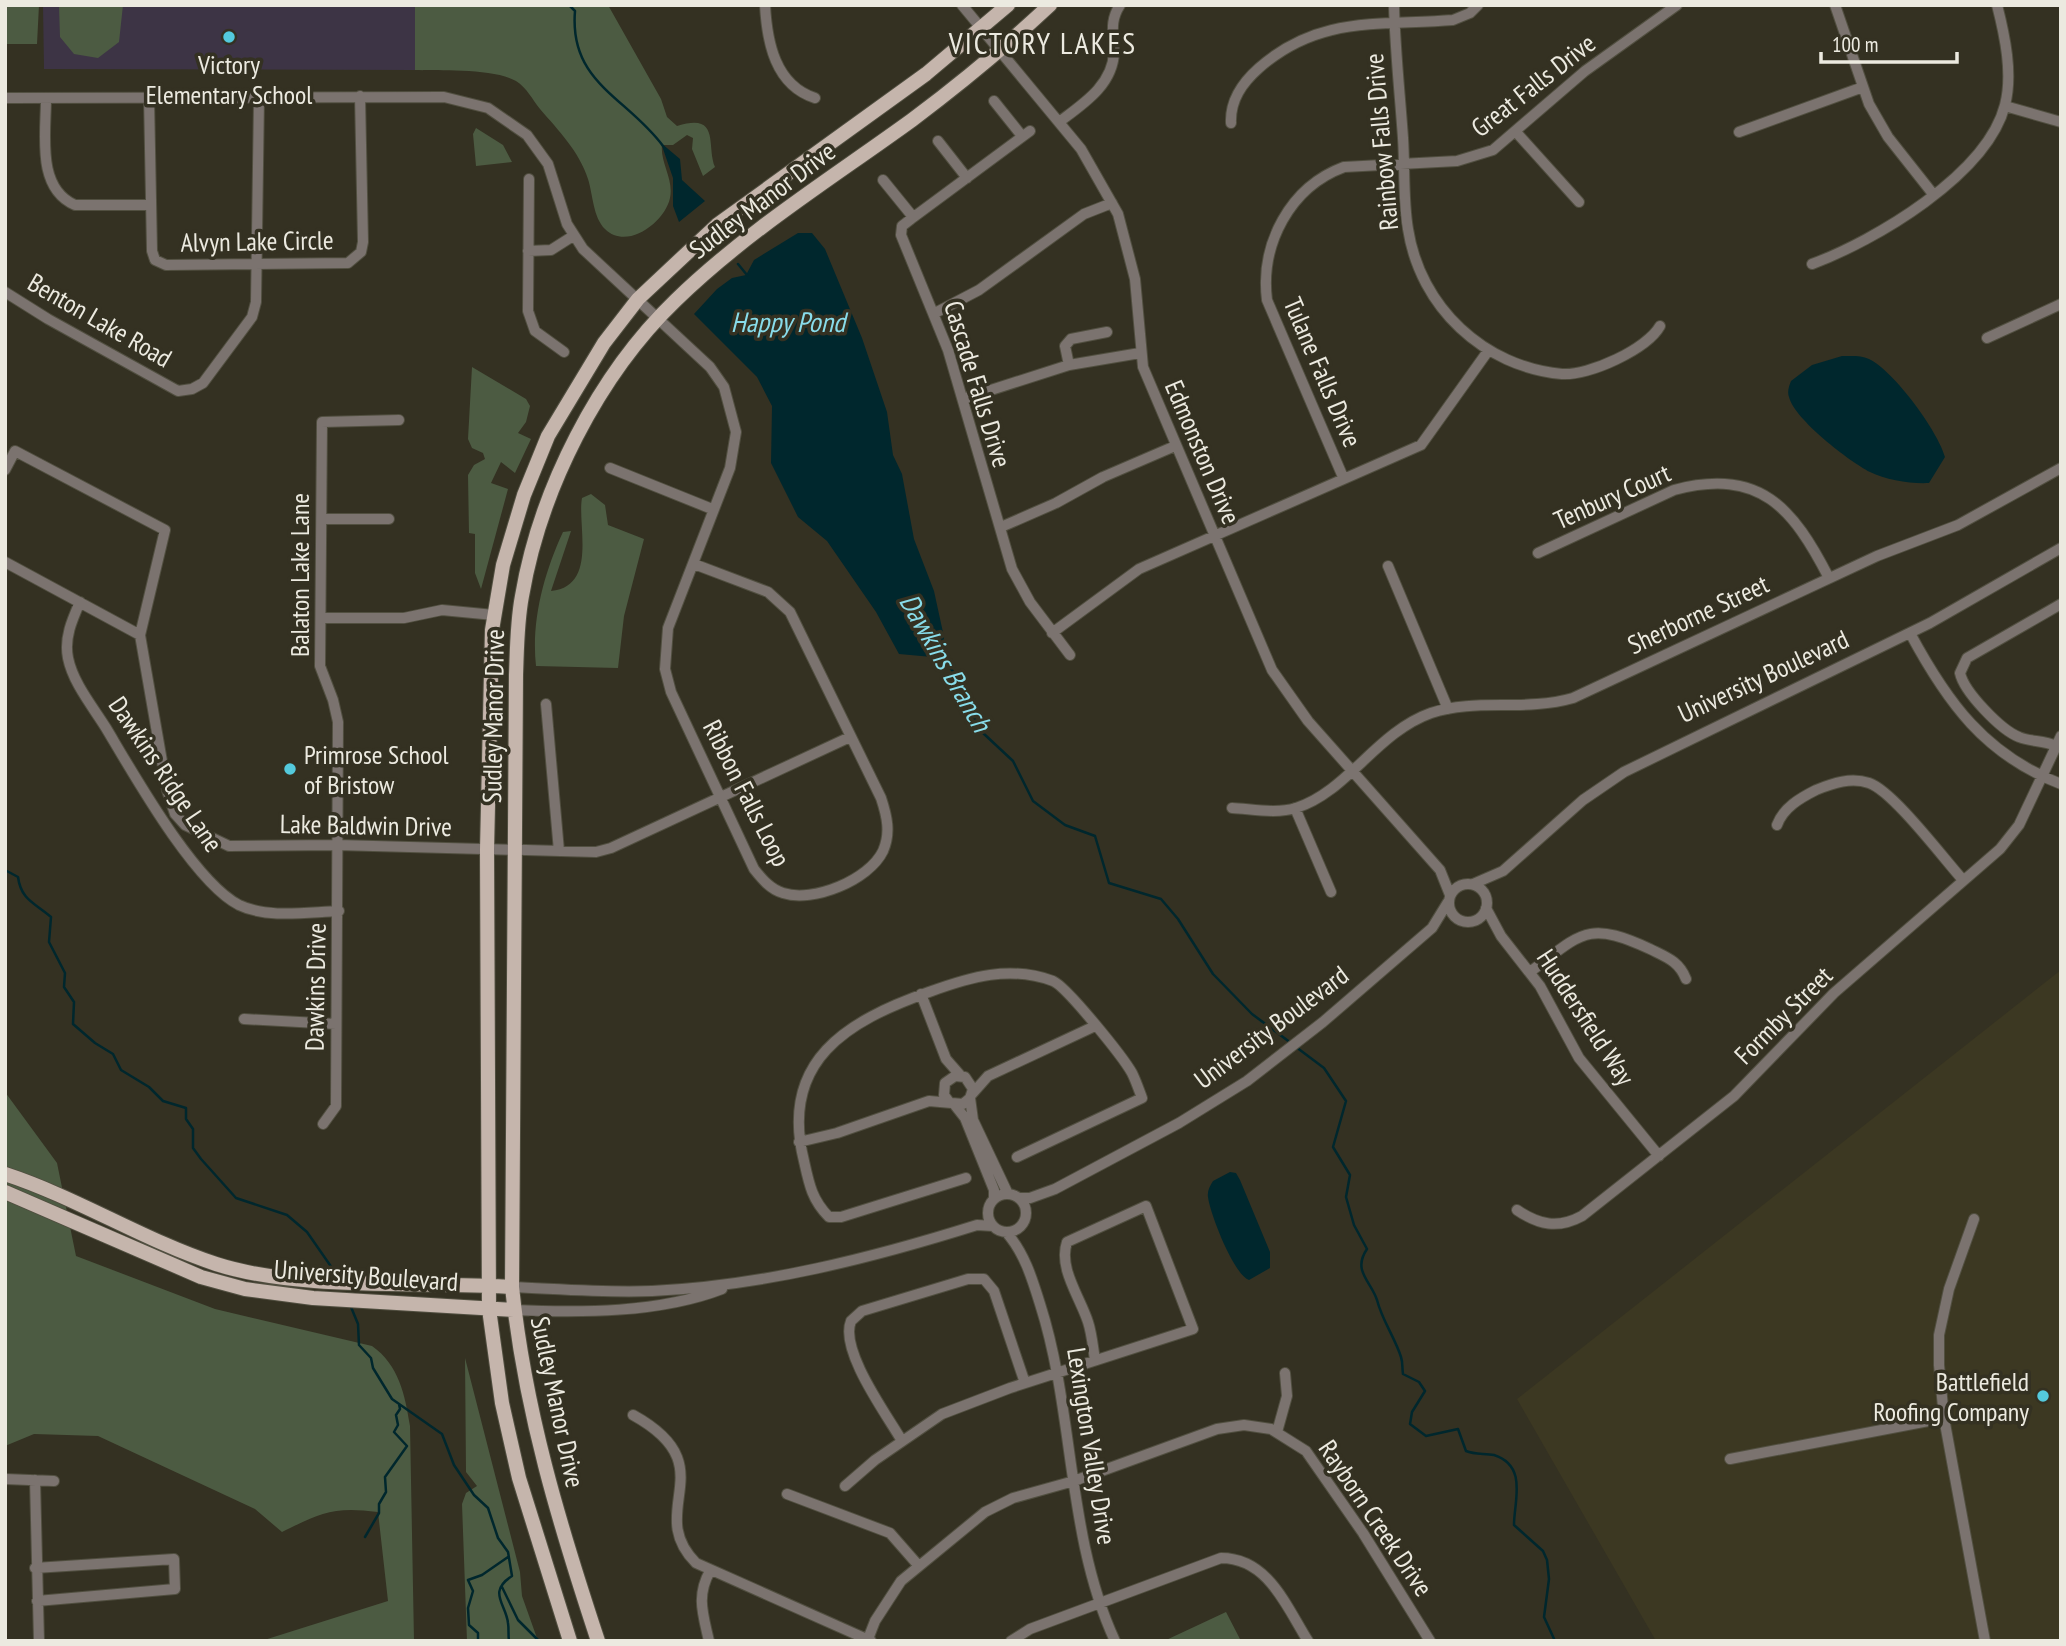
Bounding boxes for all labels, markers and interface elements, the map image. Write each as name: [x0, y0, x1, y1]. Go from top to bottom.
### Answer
scale bar: [1821, 21, 1958, 65]
district label: VICTORY LAKES: [948, 23, 1137, 62]
street label: Great Falls Drive: [1464, 26, 1602, 144]
marker: Victory Elementary School: [221, 29, 237, 45]
text: 100 m: [1832, 31, 1878, 58]
place label: Victory Elementary School: [146, 48, 312, 111]
street label: Rainbow Falls Drive: [1357, 52, 1405, 232]
street label: Sudley Manor Drive: [683, 134, 841, 266]
street label: Alvyn Lake Circle: [180, 223, 334, 259]
street label: Benton Lake Road: [22, 266, 178, 374]
street label: Tulane Falls Drive: [1277, 292, 1369, 452]
street label: Cascade Falls Drive: [937, 297, 1019, 471]
water label: Happy Pond: [731, 303, 849, 340]
street label: Edmonston Drive: [1158, 375, 1248, 529]
street label: Tenbury Court: [1549, 456, 1675, 536]
street label: Balaton Lake Lane: [283, 493, 316, 657]
street label: Sherborne Street: [1622, 567, 1774, 661]
water label: Dawkins Branch: [892, 586, 1001, 739]
street label: University Boulevard: [1672, 622, 1854, 730]
street label: Sudley Manor Drive: [475, 629, 511, 803]
street label: Dawkins Ridge Lane: [102, 690, 230, 858]
street label: Ribbon Falls Loop: [696, 714, 798, 872]
place label: Primrose School of Bristow: [304, 738, 448, 801]
marker: Primrose School of Bristow: [282, 761, 298, 777]
street label: Lake Baldwin Drive: [280, 807, 452, 843]
street label: Dawkins Drive: [297, 923, 333, 1051]
street label: Huddersfield Way: [1530, 943, 1642, 1091]
street label: University Boulevard: [1187, 958, 1355, 1096]
street label: Formby Street: [1727, 959, 1839, 1071]
street label: University Boulevard: [273, 1252, 459, 1298]
street label: Sudley Manor Drive: [524, 1313, 592, 1491]
street label: Lexington Valley Drive: [1060, 1345, 1124, 1547]
place label: Battlefield Roofing Company: [1873, 1365, 2029, 1428]
marker: Battlefield Roofing Company: [2035, 1388, 2051, 1404]
street label: Rayborn Creek Drive: [1312, 1434, 1440, 1602]

